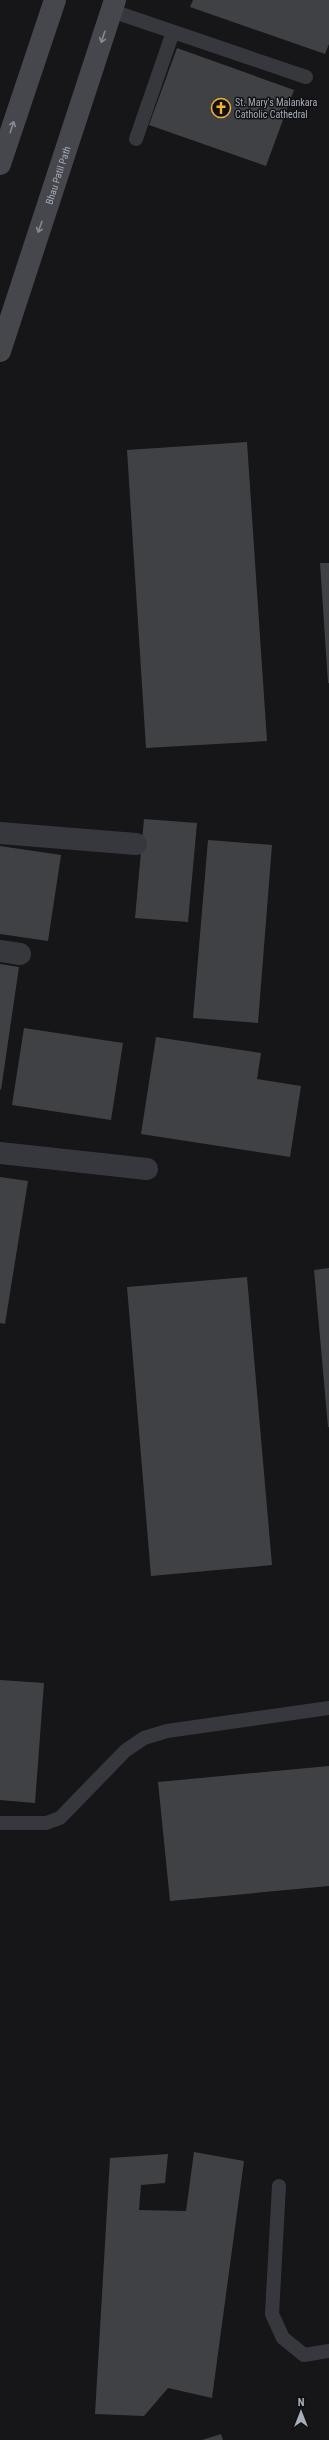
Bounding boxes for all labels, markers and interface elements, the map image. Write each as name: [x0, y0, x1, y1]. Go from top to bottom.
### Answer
one-way arrow: [99, 30, 106, 43]
church icon: St. Mary's Malankara Catholic Cathedral: [210, 97, 232, 119]
place label: St. Mary's Malankara Catholic Cathedral: [235, 97, 317, 120]
one-way arrow: [9, 121, 17, 133]
street label: Bhau Patil Path: [43, 145, 72, 206]
one-way arrow: [36, 220, 43, 233]
north arrow: [281, 2392, 321, 2432]
text: N: [298, 2396, 305, 2409]

